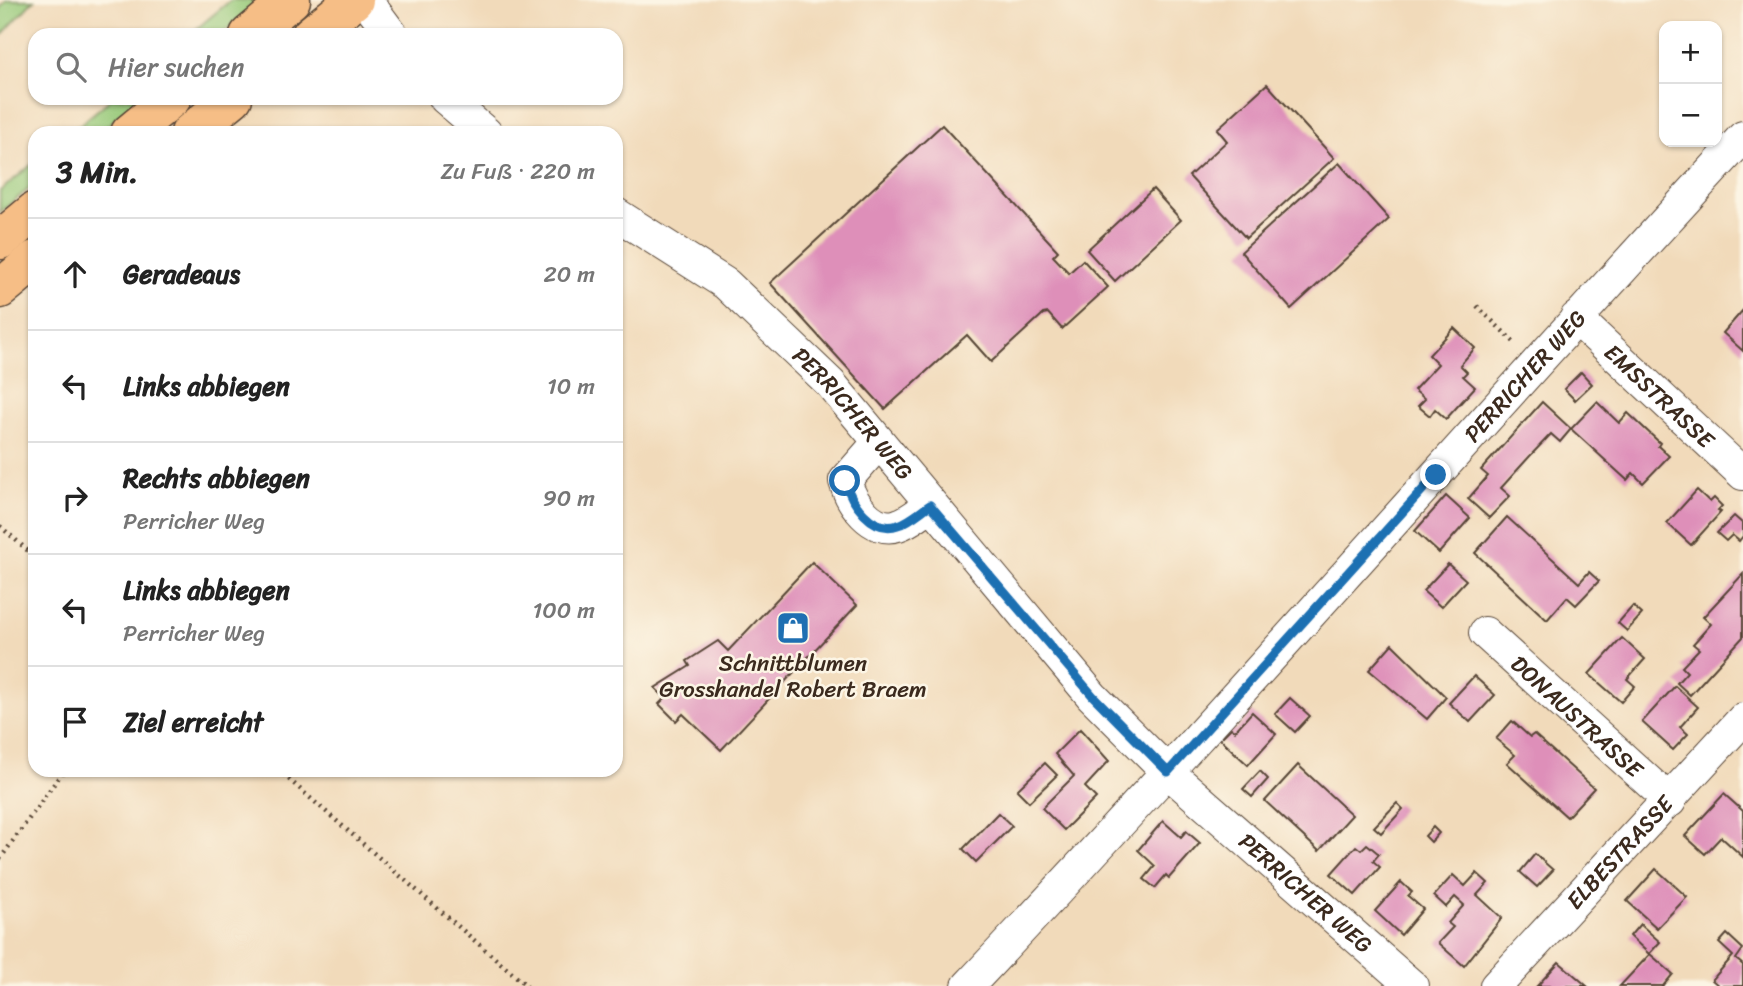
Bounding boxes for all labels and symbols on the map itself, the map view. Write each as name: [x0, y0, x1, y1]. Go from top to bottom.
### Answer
street label: PERRICHER WEG: [1453, 300, 1597, 452]
street label: EMSSTRASSE: [1594, 333, 1725, 459]
street label: PERRICHER WEG: [782, 336, 924, 490]
route end: [1420, 459, 1451, 490]
route start: [829, 465, 860, 496]
shop icon: Schnittblumen Grosshandel Robert Braem: [774, 609, 812, 647]
place label: Schnittblumen Grosshandel Robert Braem: [659, 643, 927, 710]
street label: DONAUSTRASSE: [1501, 645, 1654, 789]
street label: ELBESTRASSE: [1555, 785, 1685, 919]
street label: PERRICHER WEG: [1229, 822, 1383, 964]

